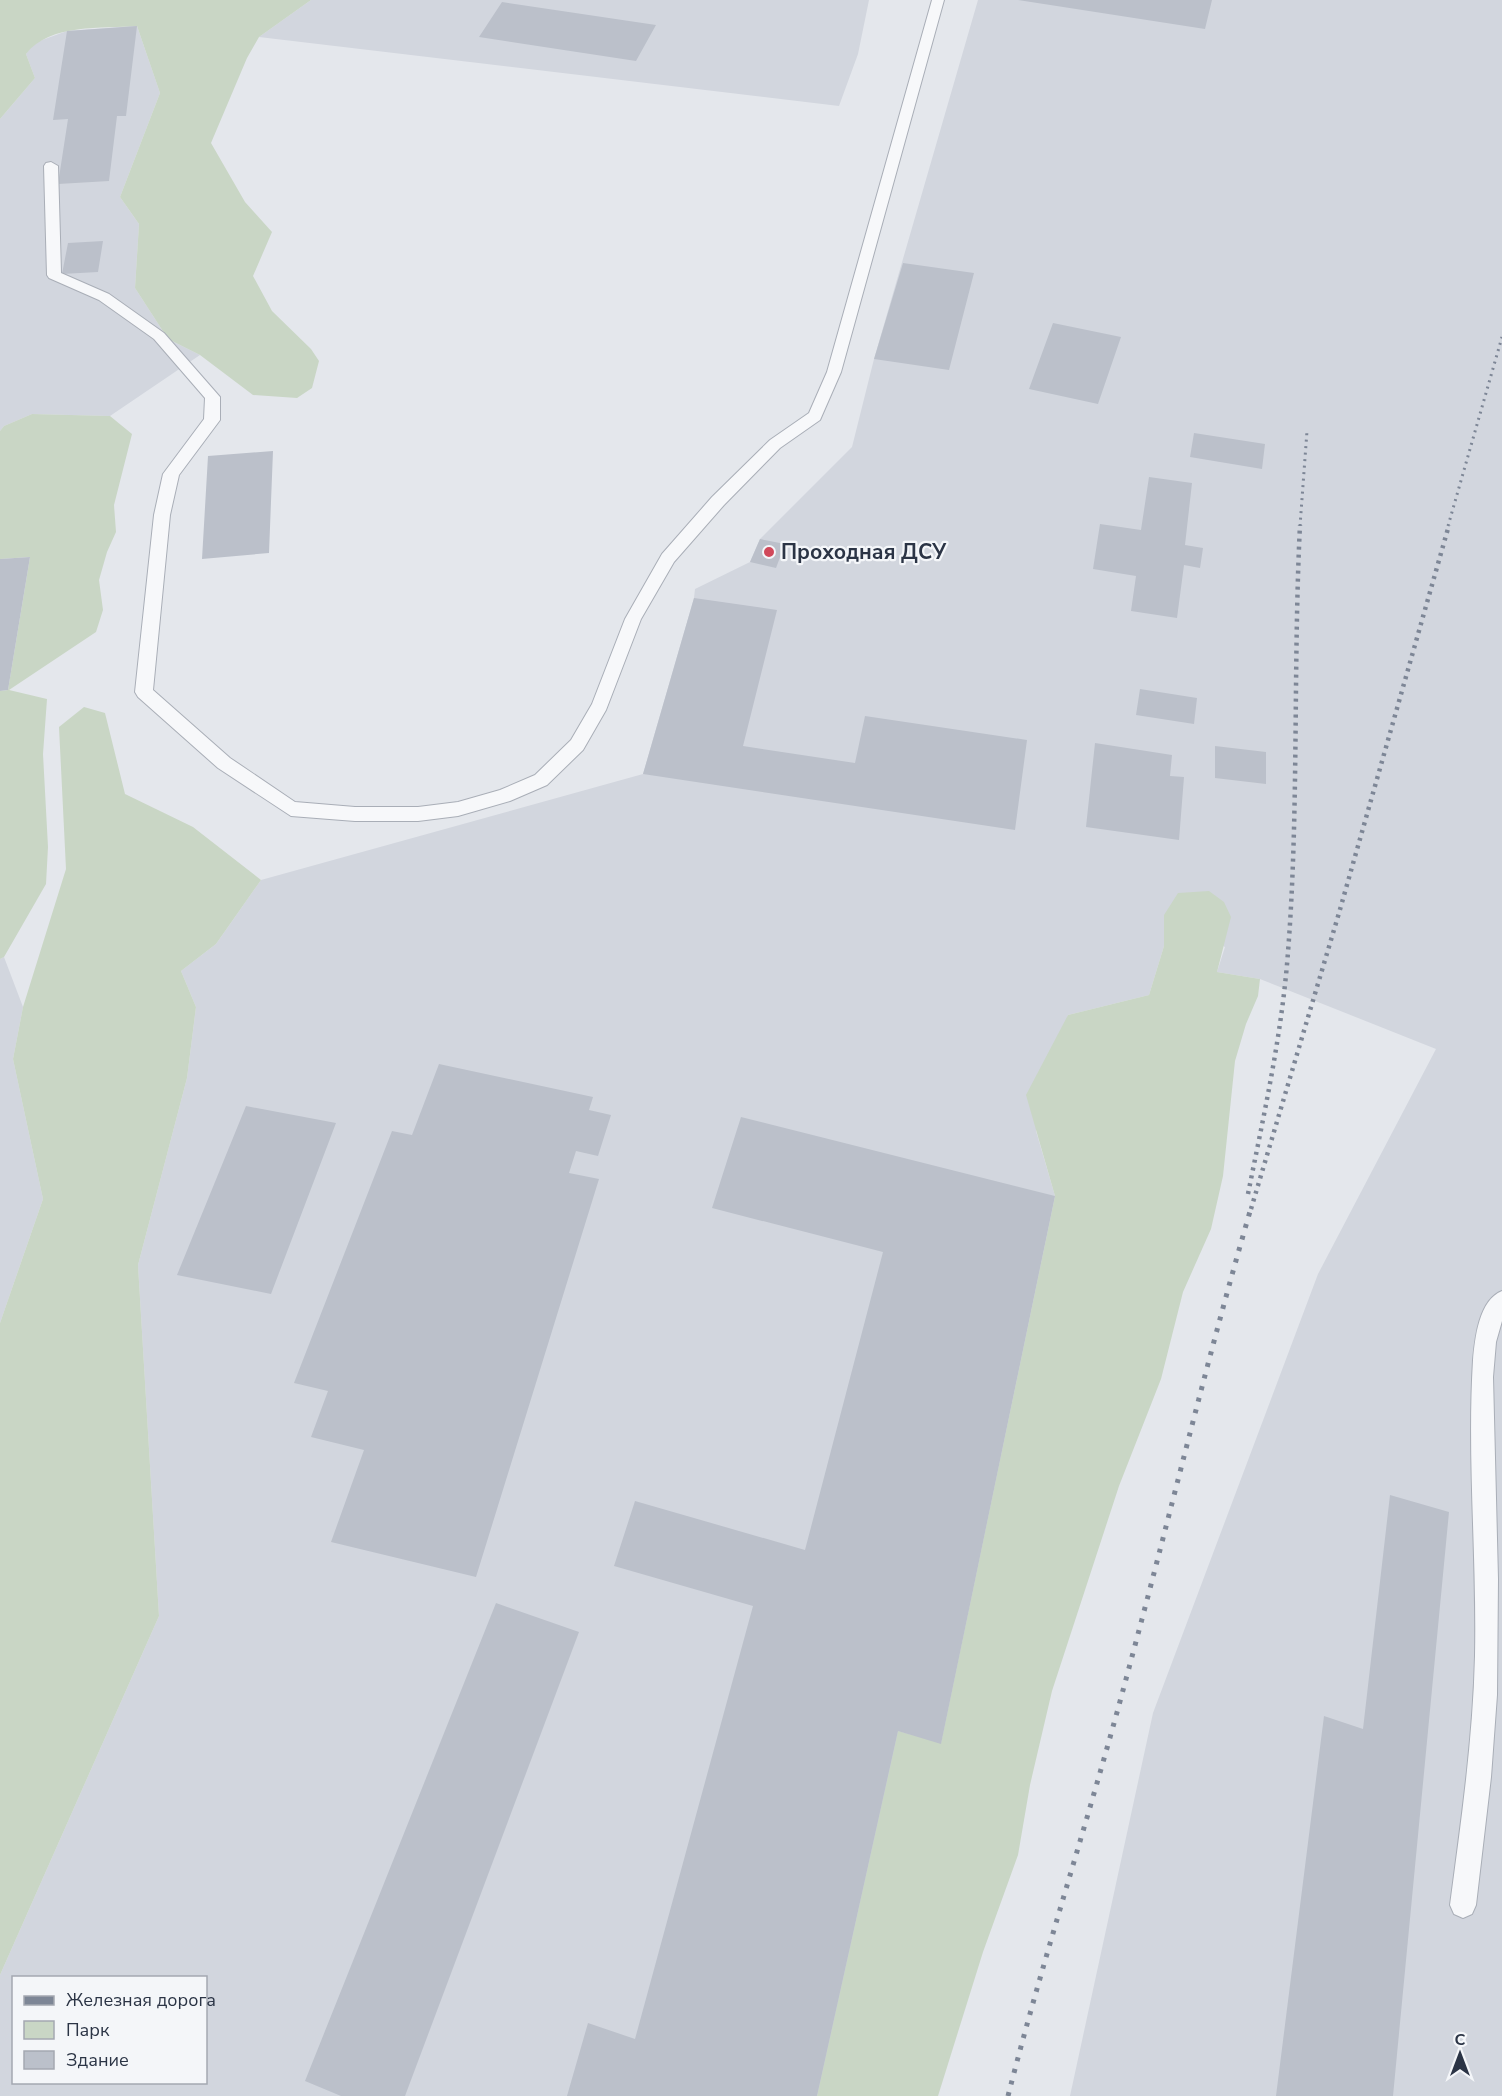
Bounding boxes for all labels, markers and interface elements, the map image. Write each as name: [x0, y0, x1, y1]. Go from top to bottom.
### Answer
place label: Проходная ДСУ: [781, 538, 947, 566]
marker: Проходная ДСУ: [762, 545, 776, 559]
legend: [12, 1976, 207, 2084]
text: Железная дорога: [66, 1988, 216, 2012]
text: Парк: [66, 2018, 110, 2042]
north arrow: [1430, 2024, 1490, 2084]
text: С: [1455, 2029, 1466, 2051]
text: Здание: [66, 2048, 129, 2072]

